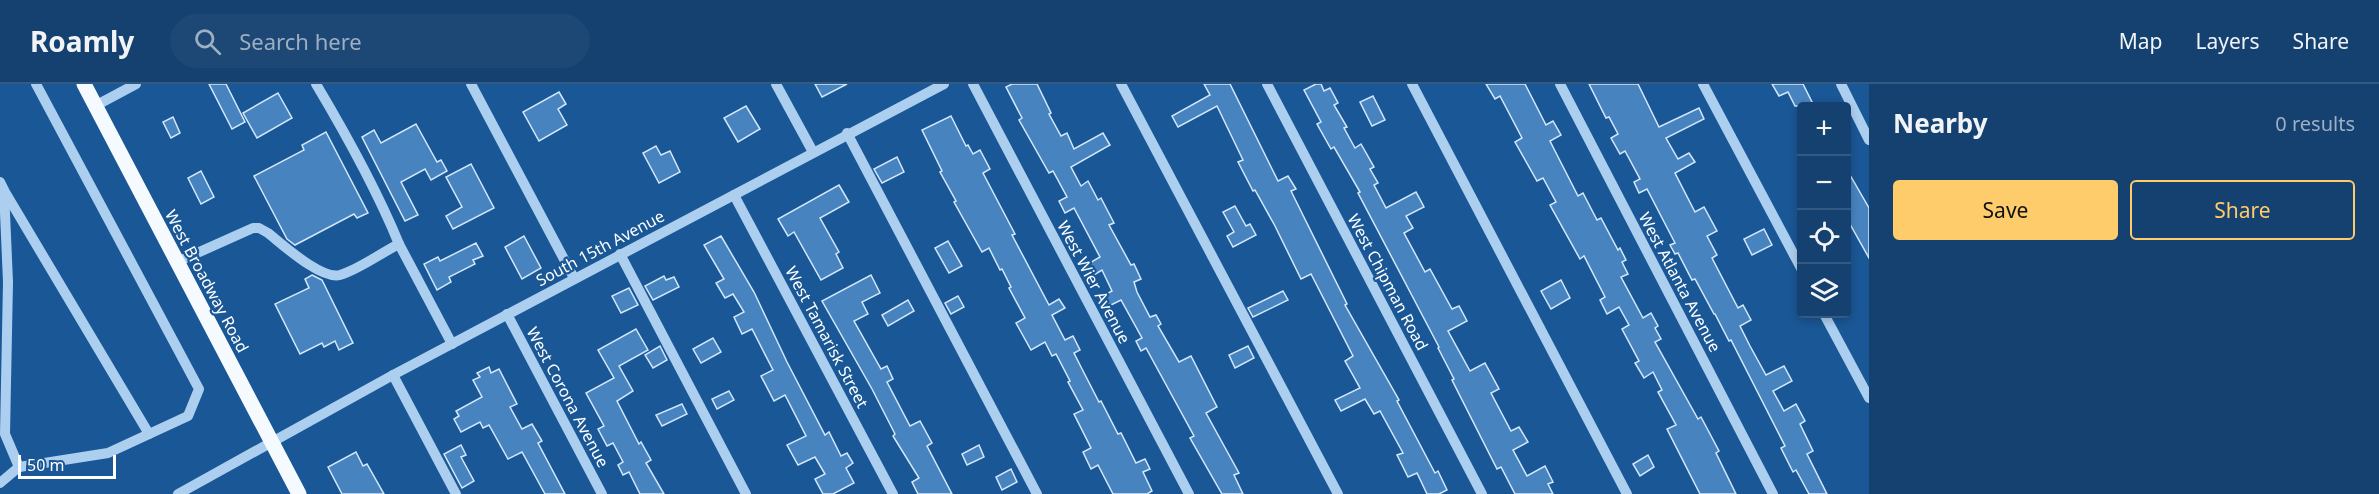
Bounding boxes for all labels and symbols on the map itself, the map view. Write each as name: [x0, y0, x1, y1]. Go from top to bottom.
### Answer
street label: South 15th Avenue: [532, 205, 668, 291]
street label: West Broadway Road: [160, 206, 254, 356]
street label: West Atlanta Avenue: [1634, 208, 1726, 356]
street label: West Chipman Road: [1343, 210, 1433, 354]
street label: West Wier Avenue: [1052, 217, 1136, 347]
street label: West Tamarisk Street: [780, 262, 874, 412]
street label: West Corona Avenue: [522, 323, 614, 471]
scale bar: [18, 452, 116, 480]

